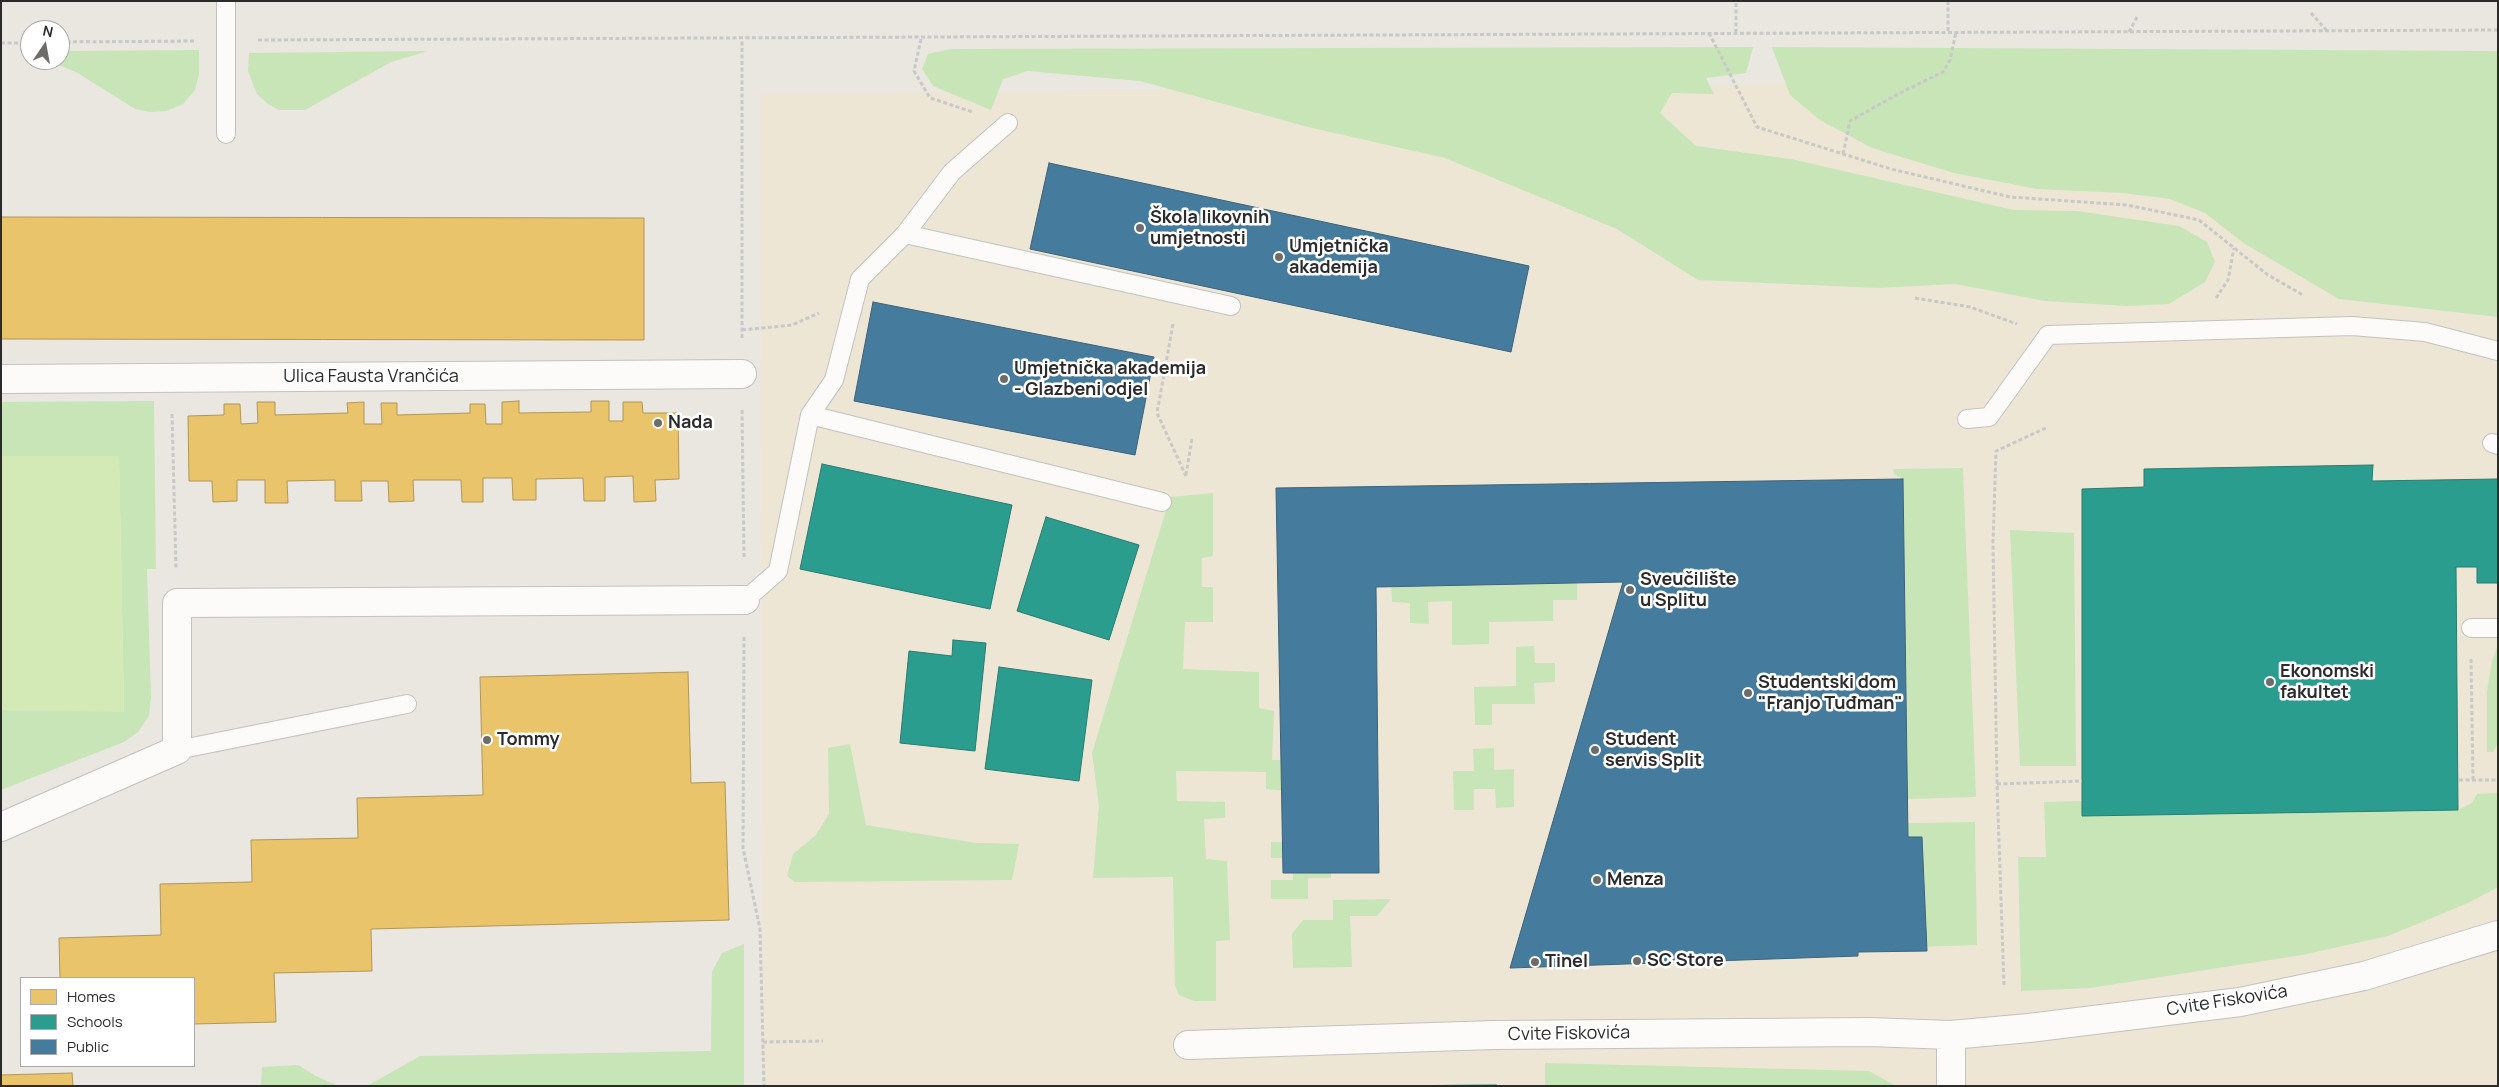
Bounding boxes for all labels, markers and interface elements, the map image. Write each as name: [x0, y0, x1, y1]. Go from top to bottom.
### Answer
north arrow: [20, 20, 70, 70]
text: N: [41, 20, 55, 41]
place label: Škola likovnih umjetnosti: [1150, 207, 1269, 250]
marker: Škola likovnih umjetnosti: [1134, 222, 1146, 234]
place label: Umjetnička akademija: [1289, 236, 1389, 278]
marker: Umjetnička akademija: [1273, 251, 1285, 263]
place label: Umjetnička akademija - Glazbeni odjel: [1014, 358, 1206, 400]
street label: Ulica Fausta Vrančića: [283, 366, 459, 388]
marker: Umjetnička akademija - Glazbeni odjel: [998, 373, 1010, 385]
place label: Nada: [668, 412, 713, 434]
marker: Nada: [652, 417, 664, 429]
place label: Sveučilište u Splitu: [1640, 569, 1737, 612]
marker: Sveučilište u Splitu: [1624, 584, 1636, 596]
place label: Ekonomski fakultet: [2280, 661, 2374, 704]
place label: Studentski dom "Franjo Tuđman": [1758, 672, 1903, 714]
marker: Ekonomski fakultet: [2264, 676, 2276, 688]
marker: Studentski dom "Franjo Tuđman": [1742, 687, 1754, 699]
place label: Tommy: [497, 729, 560, 751]
place label: Student servis Split: [1605, 729, 1702, 772]
marker: Tommy: [481, 734, 493, 746]
marker: Student servis Split: [1589, 744, 1601, 756]
place label: Menza: [1607, 869, 1664, 891]
marker: Menza: [1591, 874, 1603, 886]
place label: SC Store: [1647, 950, 1724, 972]
place label: Tinel: [1545, 951, 1588, 973]
marker: SC Store: [1631, 955, 1643, 967]
marker: Tinel: [1529, 956, 1541, 968]
legend: [20, 977, 195, 1067]
street label: Cvite Fiskovića: [2165, 981, 2289, 1021]
text: Homes: [67, 986, 115, 1007]
text: Schools: [67, 1011, 123, 1032]
street label: Cvite Fiskovića: [1508, 1022, 1630, 1046]
text: Public: [67, 1036, 109, 1057]

